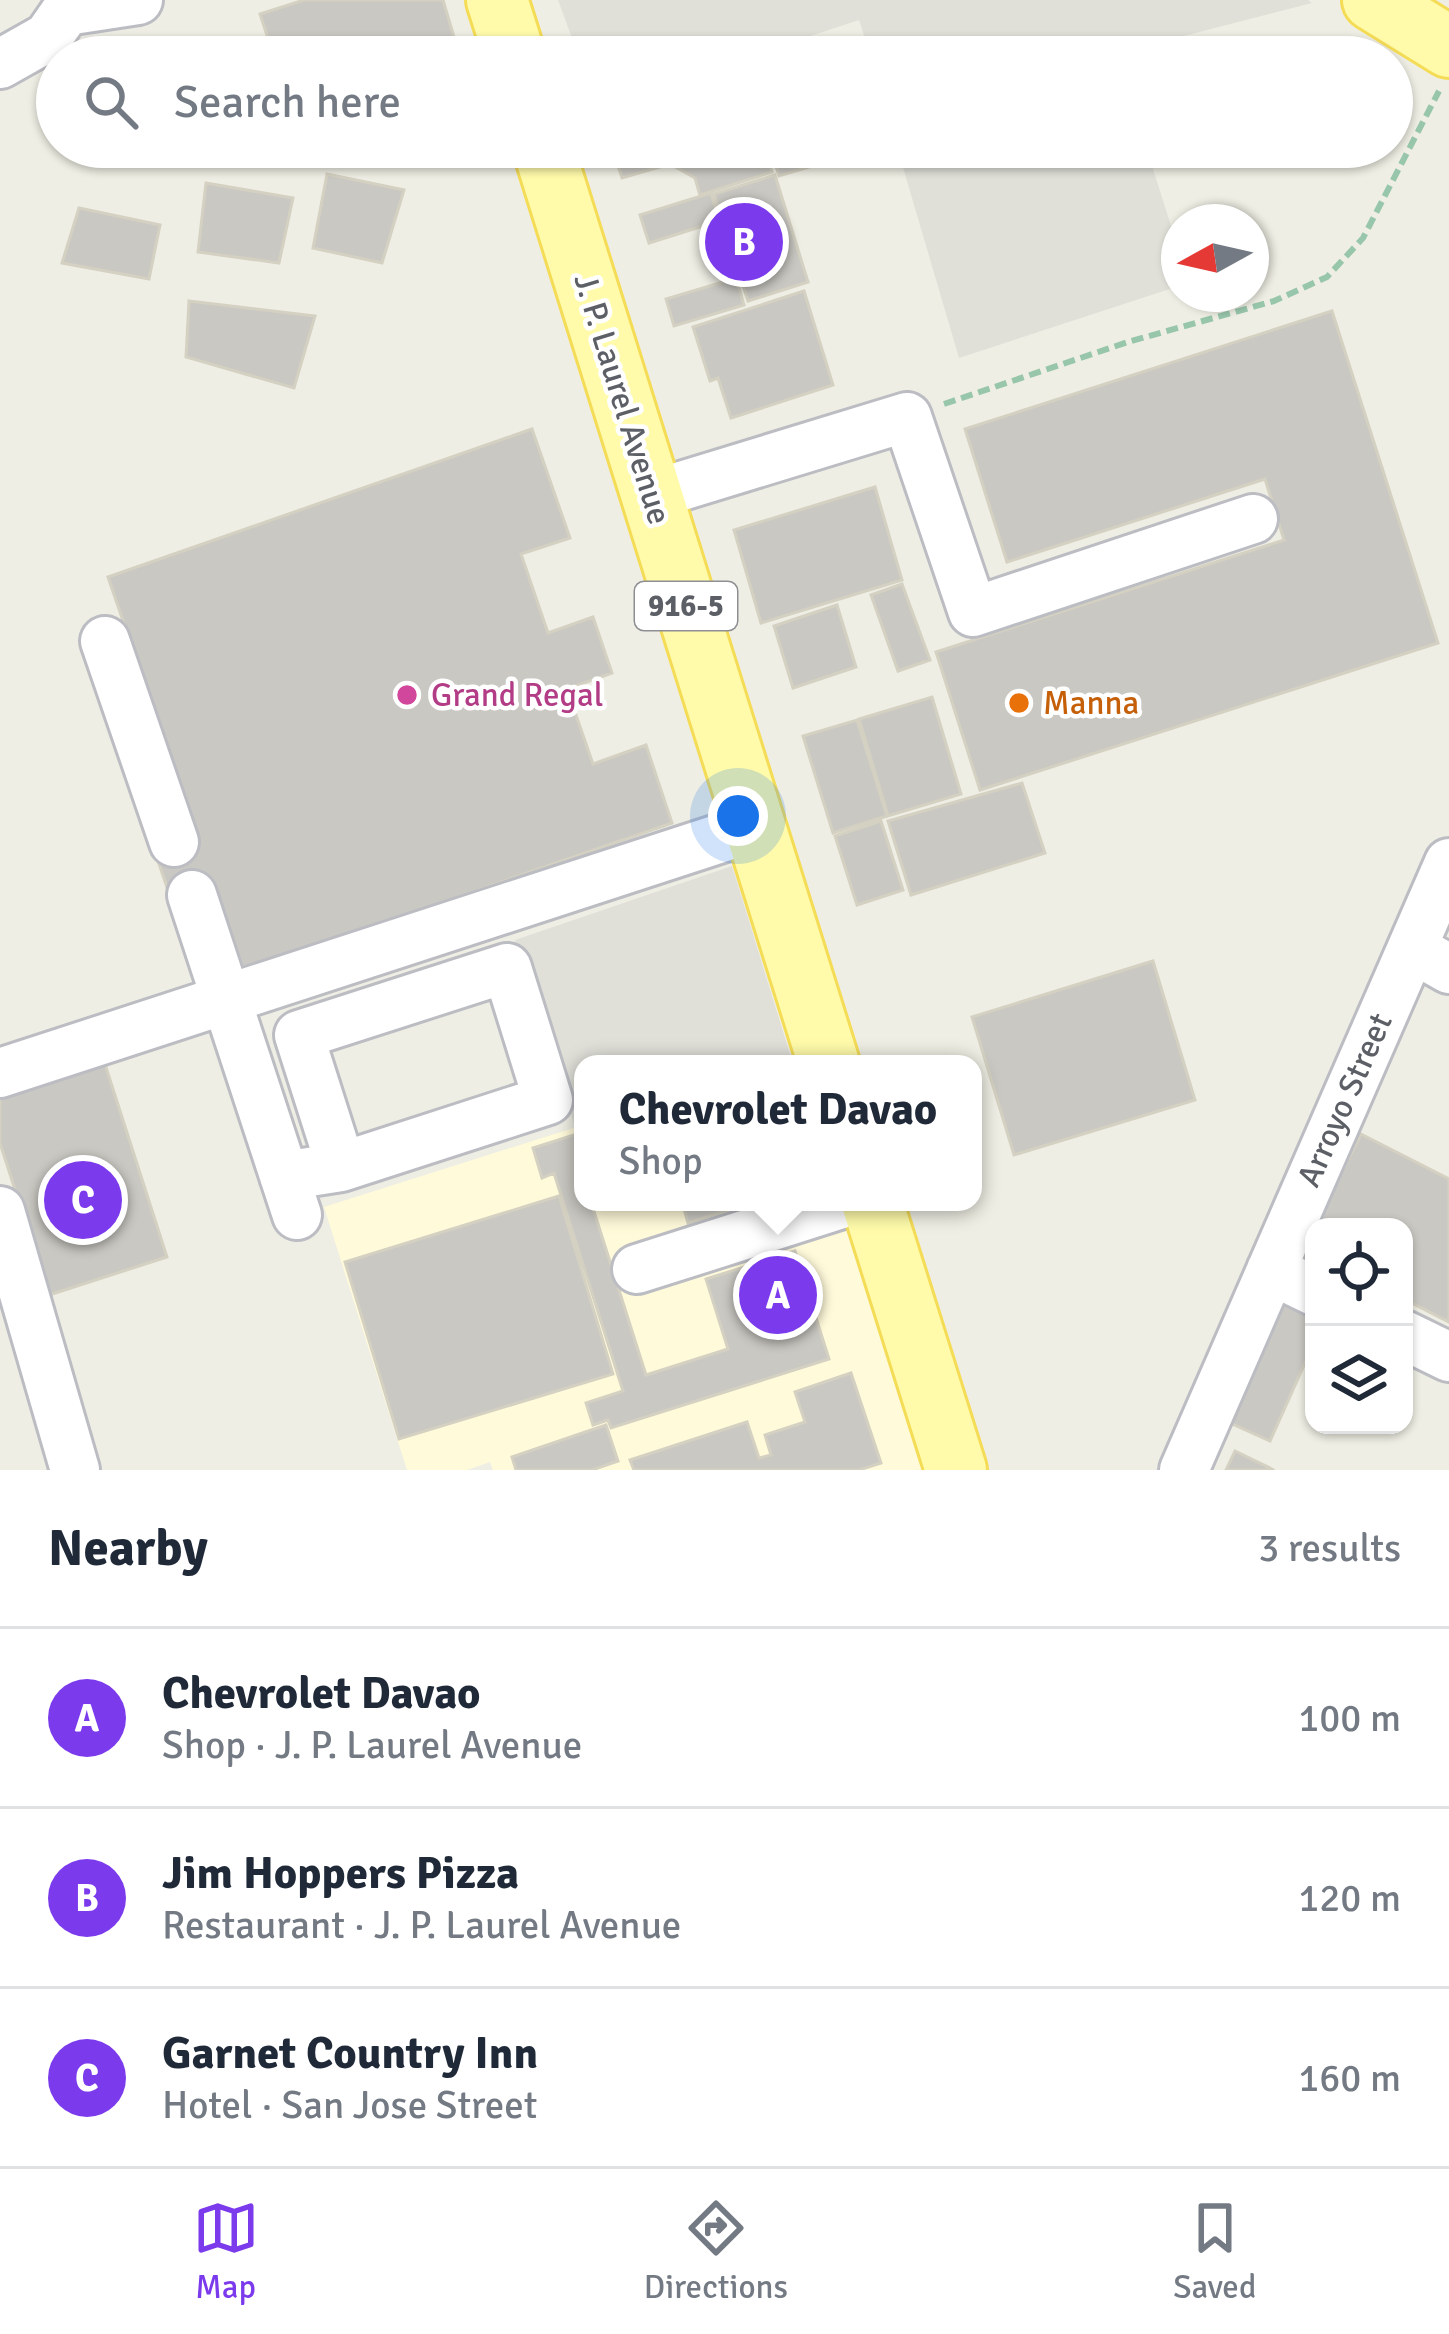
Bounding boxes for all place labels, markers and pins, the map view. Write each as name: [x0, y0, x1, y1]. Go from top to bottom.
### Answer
pin: B: [705, 197, 783, 287]
place label: Grand Regal: [431, 675, 603, 716]
marker: Grand Regal: [394, 682, 420, 708]
place label: Manna: [1043, 683, 1139, 724]
marker: Manna: [1006, 690, 1032, 716]
pin: C: [44, 1155, 122, 1245]
pin: A: [739, 1250, 817, 1340]

